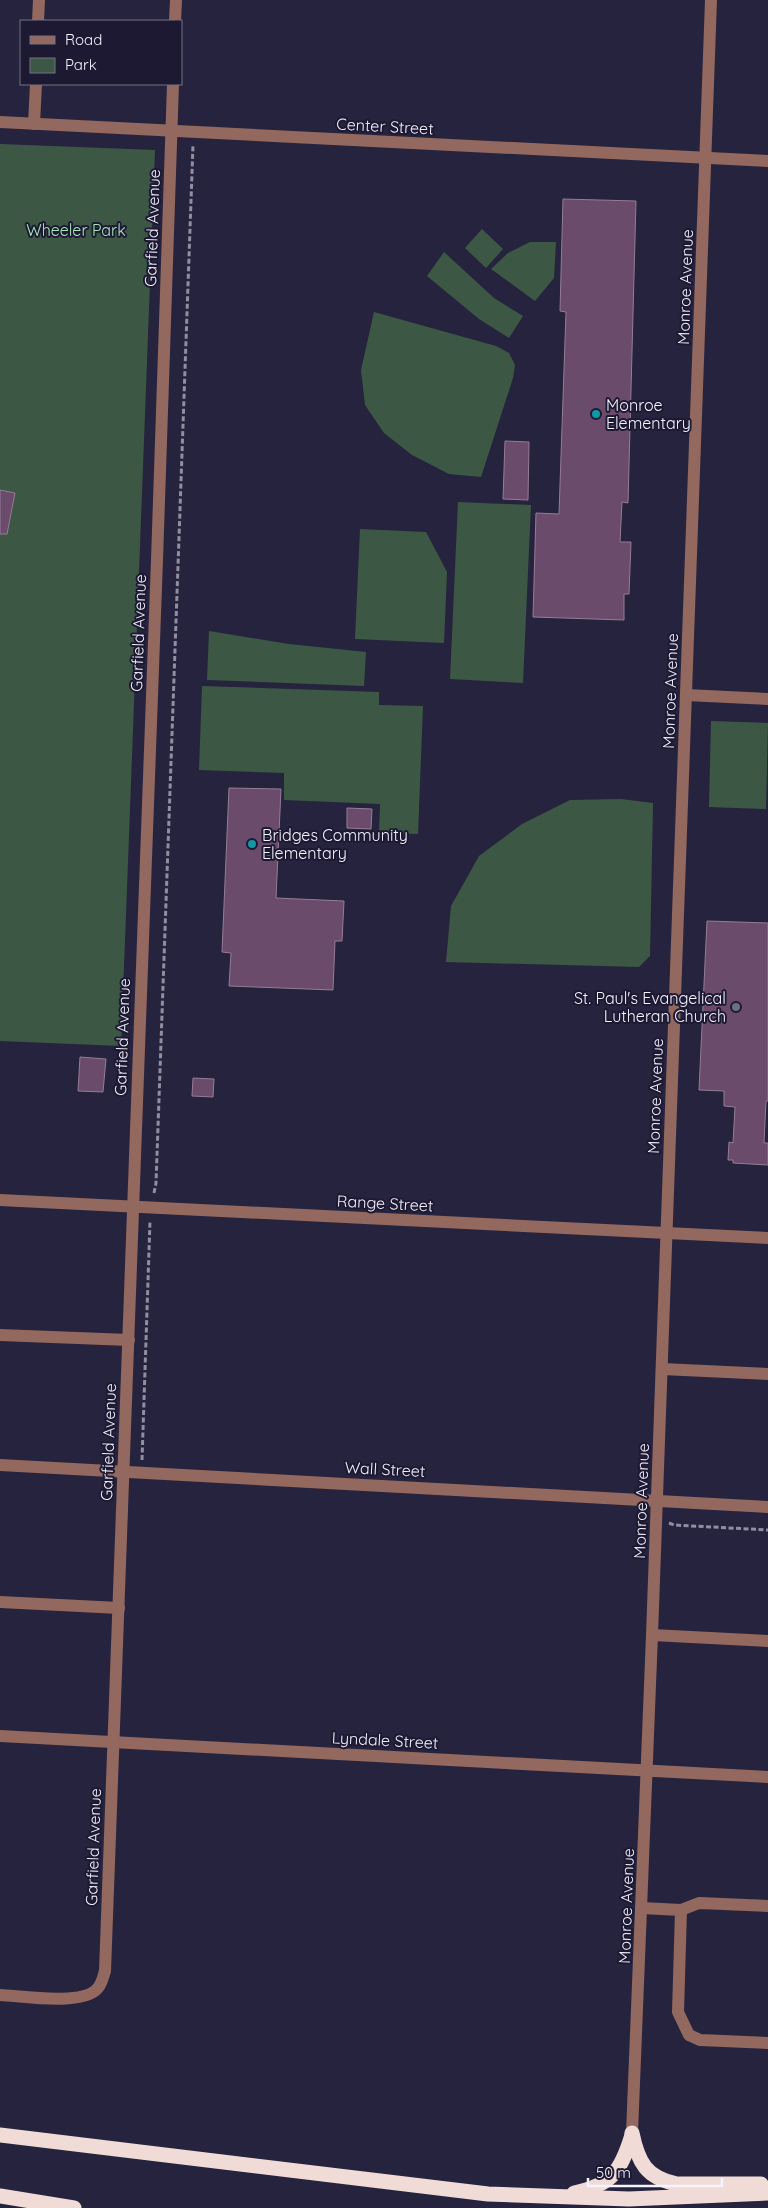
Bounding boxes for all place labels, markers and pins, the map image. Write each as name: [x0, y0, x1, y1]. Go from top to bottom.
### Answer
place label: Monroe Elementary: [606, 395, 691, 433]
marker: Monroe Elementary: [590, 408, 602, 420]
place label: Bridges Community Elementary: [262, 825, 408, 863]
marker: Bridges Community Elementary: [246, 838, 258, 850]
place label: St. Paul's Evangelical Lutheran Church: [574, 988, 726, 1026]
marker: St. Paul's Evangelical Lutheran Church: [730, 1001, 742, 1013]

